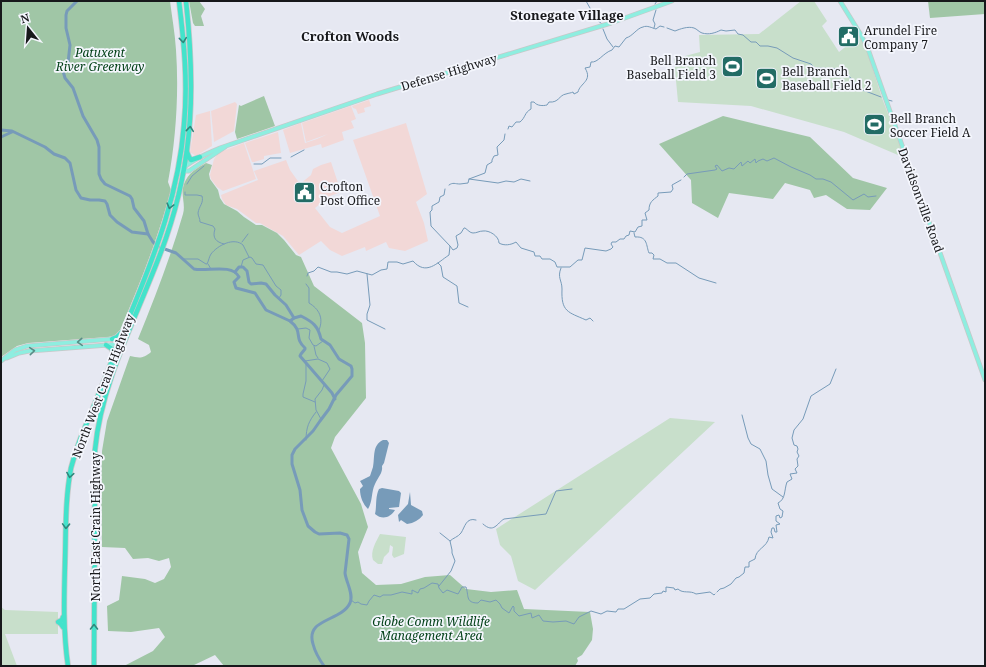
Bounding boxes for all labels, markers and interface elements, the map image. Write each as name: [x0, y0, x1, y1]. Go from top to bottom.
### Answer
district label: Stonegate Village: [510, 6, 624, 24]
north arrow: [8, 8, 48, 48]
text: N: [19, 9, 32, 26]
place label: Arundel Fire Company 7: [864, 22, 937, 53]
public building icon: Arundel Fire Company 7: [835, 24, 861, 50]
district label: Crofton Woods: [301, 27, 399, 45]
one-way arrow: [179, 37, 188, 43]
park label: Patuxent River Greenway: [55, 44, 144, 75]
street label: Defense Highway: [399, 49, 499, 95]
place label: Bell Branch Baseball Field 3: [627, 52, 716, 83]
sports icon: Bell Branch Baseball Field 3: [719, 54, 745, 80]
place label: Bell Branch Baseball Field 2: [782, 63, 871, 94]
sports icon: Bell Branch Baseball Field 2: [753, 65, 779, 91]
place label: Bell Branch Soccer Field A: [890, 110, 971, 141]
sports icon: Bell Branch Soccer Field A: [862, 112, 888, 138]
one-way arrow: [185, 126, 194, 132]
street label: Davidsonville Road: [894, 145, 948, 255]
place label: Crofton Post Office: [320, 178, 380, 209]
public building icon: Crofton Post Office: [291, 180, 317, 206]
one-way arrow: [166, 202, 175, 209]
street label: North West Crain Highway: [68, 311, 138, 460]
one-way arrow: [77, 337, 83, 346]
one-way arrow: [29, 346, 35, 355]
street label: North East Crain Highway: [87, 452, 104, 602]
one-way arrow: [66, 472, 75, 478]
one-way arrow: [62, 523, 70, 529]
park label: Globe Comm Wildlife Management Area: [372, 613, 490, 644]
one-way arrow: [90, 624, 98, 630]

